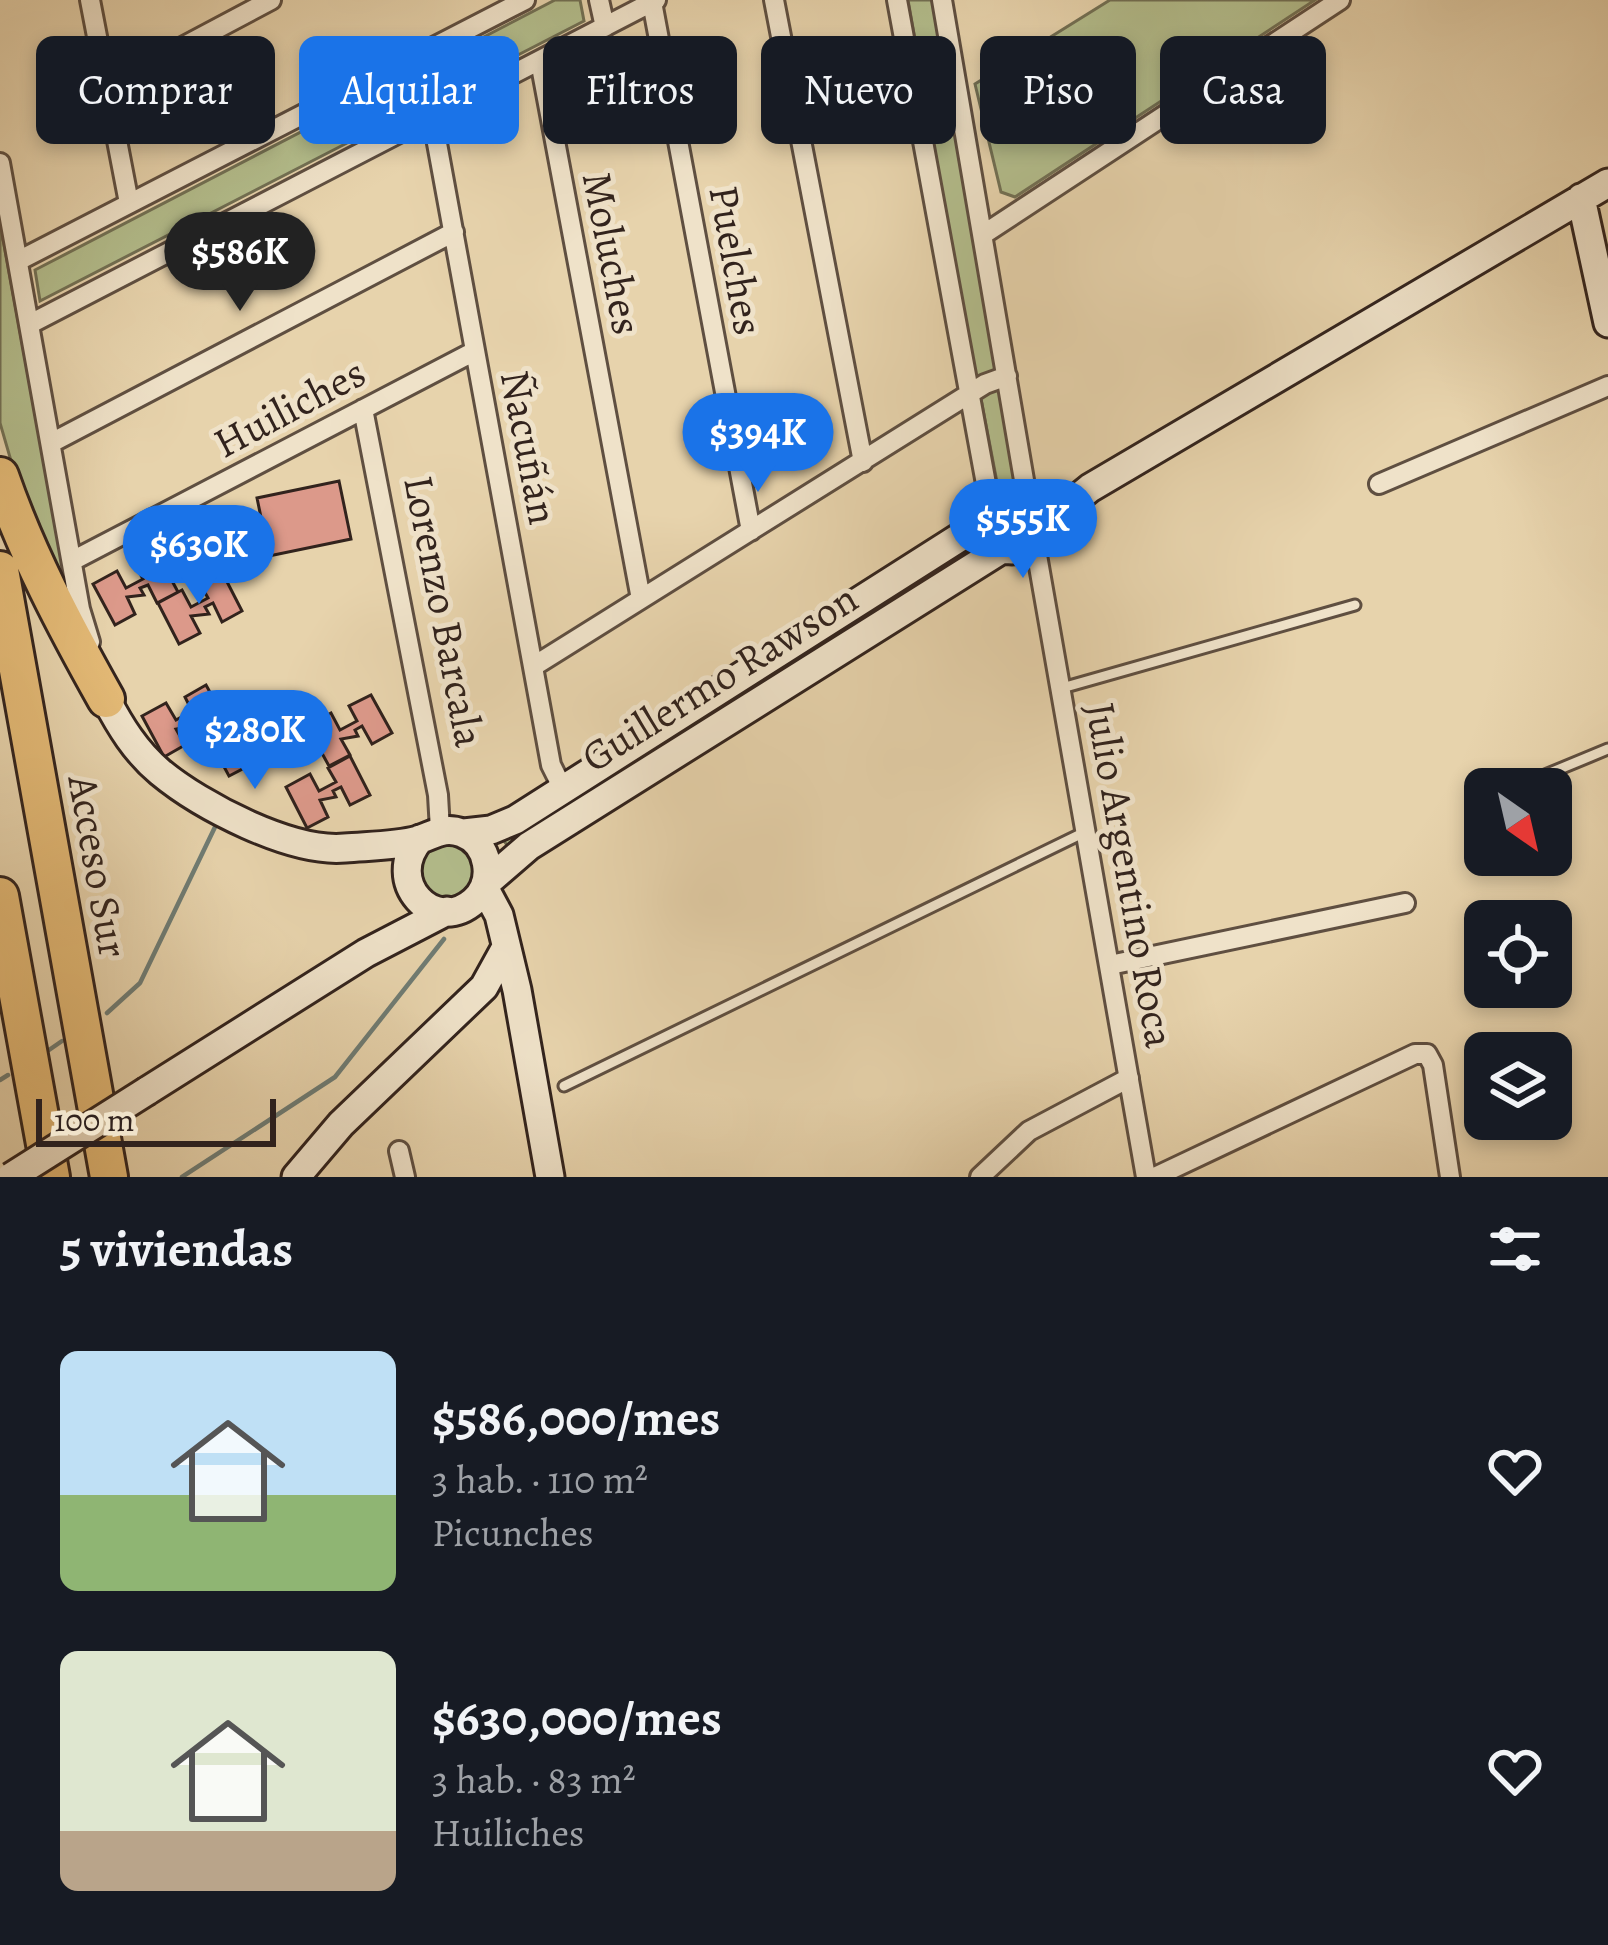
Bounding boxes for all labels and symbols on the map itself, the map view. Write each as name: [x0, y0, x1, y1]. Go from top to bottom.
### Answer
street label: Moluches: [569, 167, 656, 339]
street label: Puelches: [695, 181, 778, 339]
pin: $586K: [156, 212, 324, 314]
street label: Huiliches: [203, 344, 375, 471]
street label: Ñacuñán: [487, 365, 572, 529]
pin: $394K: [674, 393, 842, 495]
street label: Lorenzo Barcala: [390, 471, 499, 752]
pin: $555K: [939, 479, 1107, 581]
pin: $630K: [115, 505, 283, 607]
street label: Guillermo Rawson: [570, 570, 868, 785]
pin: $280K: [171, 690, 339, 792]
street label: Julio Argentino Roca: [1072, 698, 1189, 1052]
north arrow: [1464, 768, 1572, 876]
street label: Acceso Sur: [54, 769, 143, 962]
scale bar: [36, 1093, 276, 1146]

